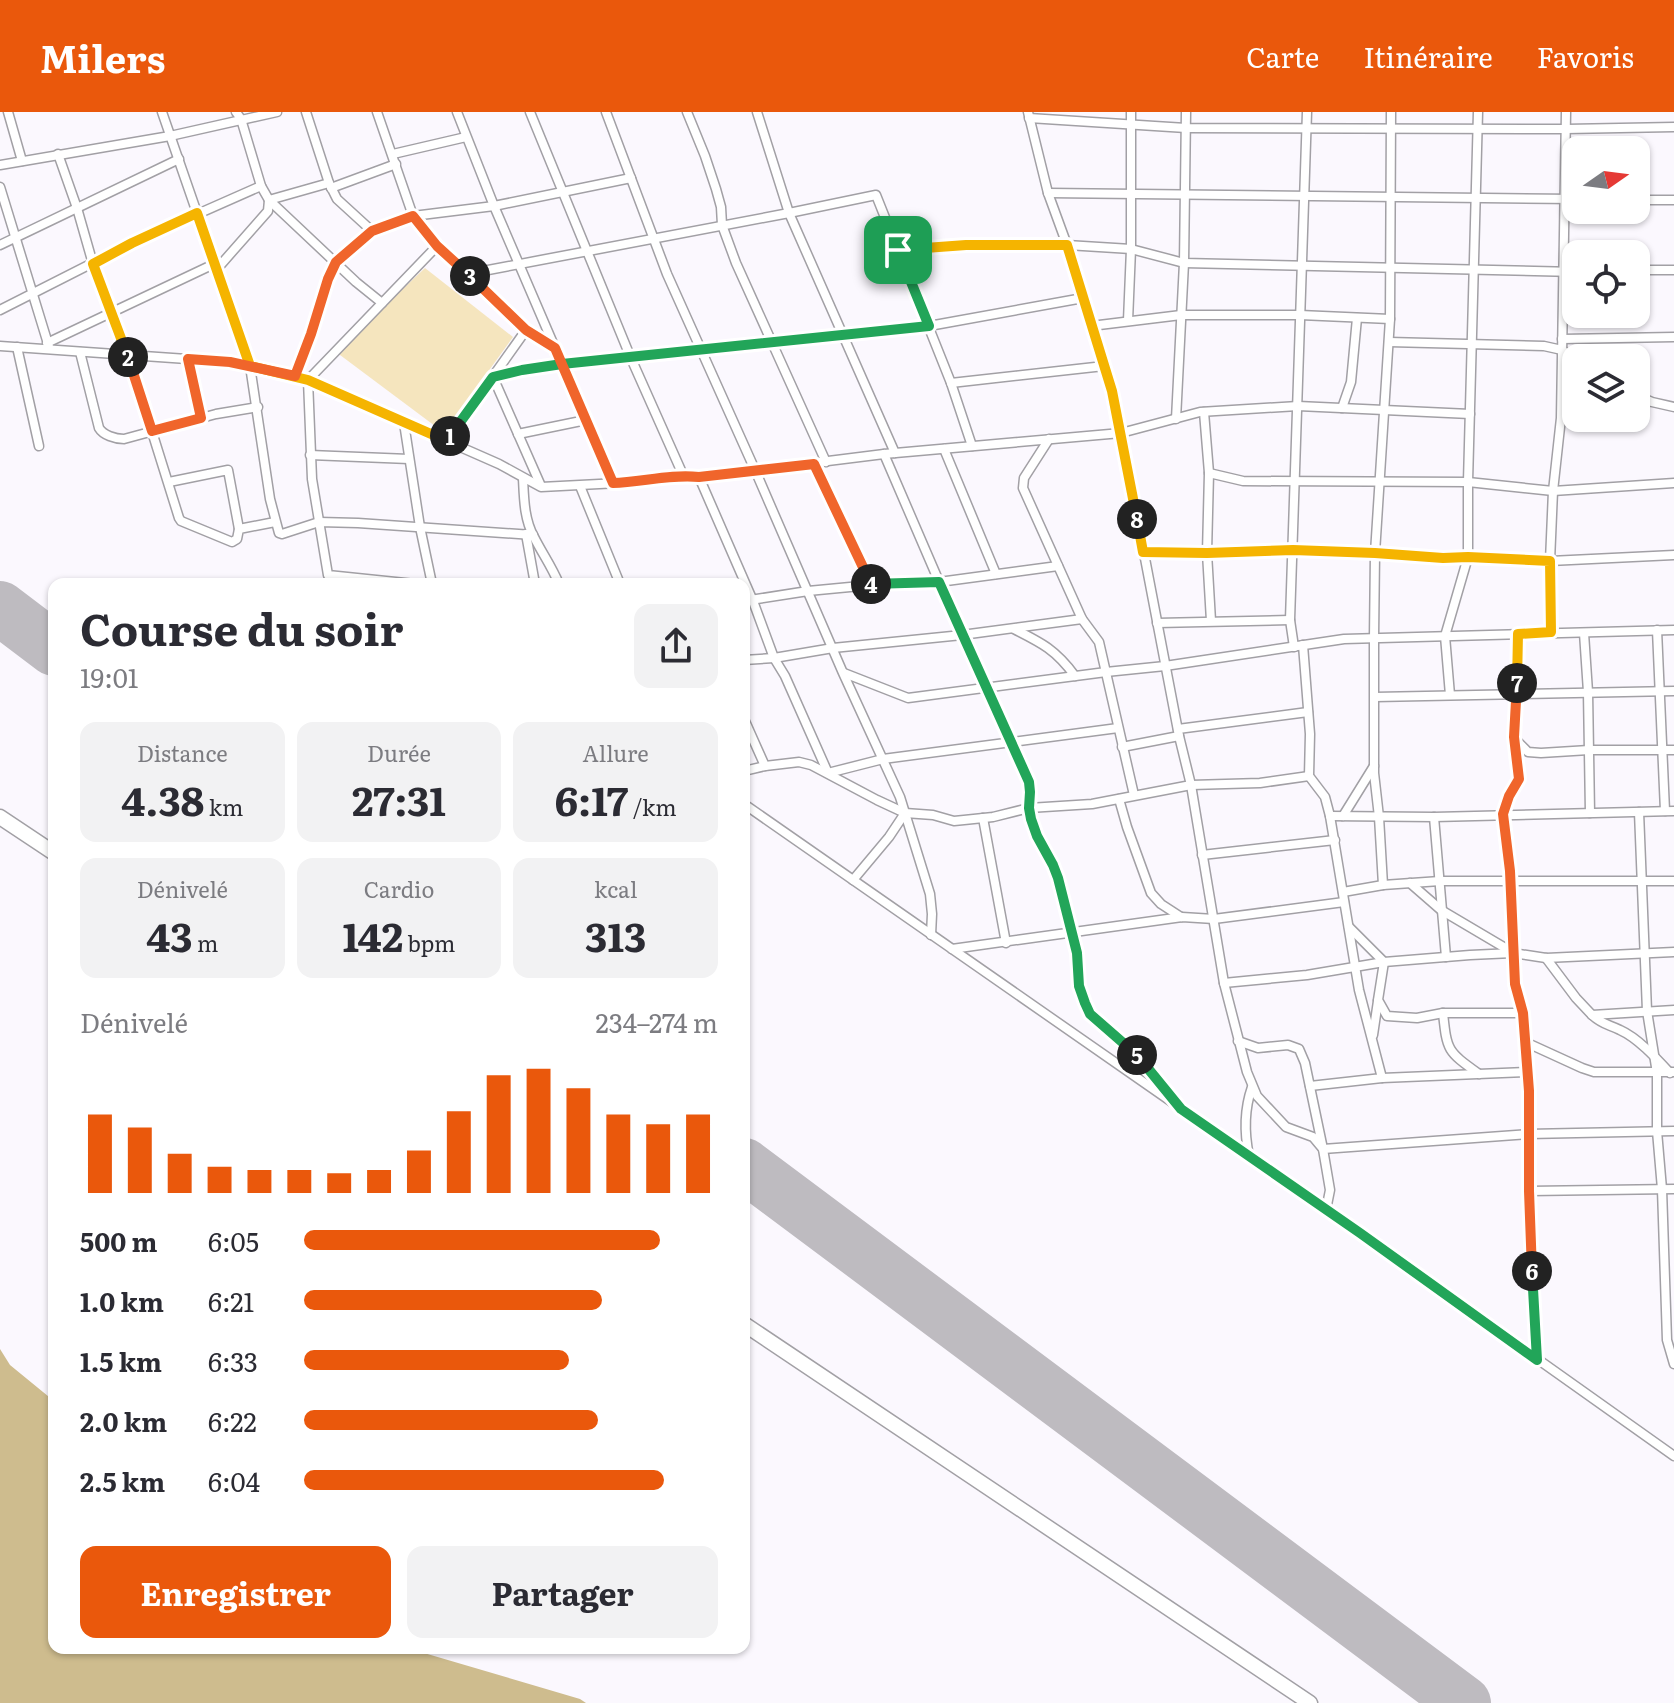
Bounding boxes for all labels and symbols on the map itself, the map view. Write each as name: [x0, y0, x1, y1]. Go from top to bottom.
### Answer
north arrow: [1562, 136, 1650, 224]
pin: [864, 216, 932, 284]
pin: 3: [450, 256, 490, 296]
pin: 2: [108, 337, 148, 377]
pin: 1: [430, 416, 470, 456]
pin: 8: [1117, 499, 1157, 539]
pin: 4: [851, 564, 891, 604]
pin: 7: [1497, 663, 1537, 703]
pin: 5: [1117, 1035, 1157, 1075]
pin: 6: [1512, 1251, 1552, 1291]

